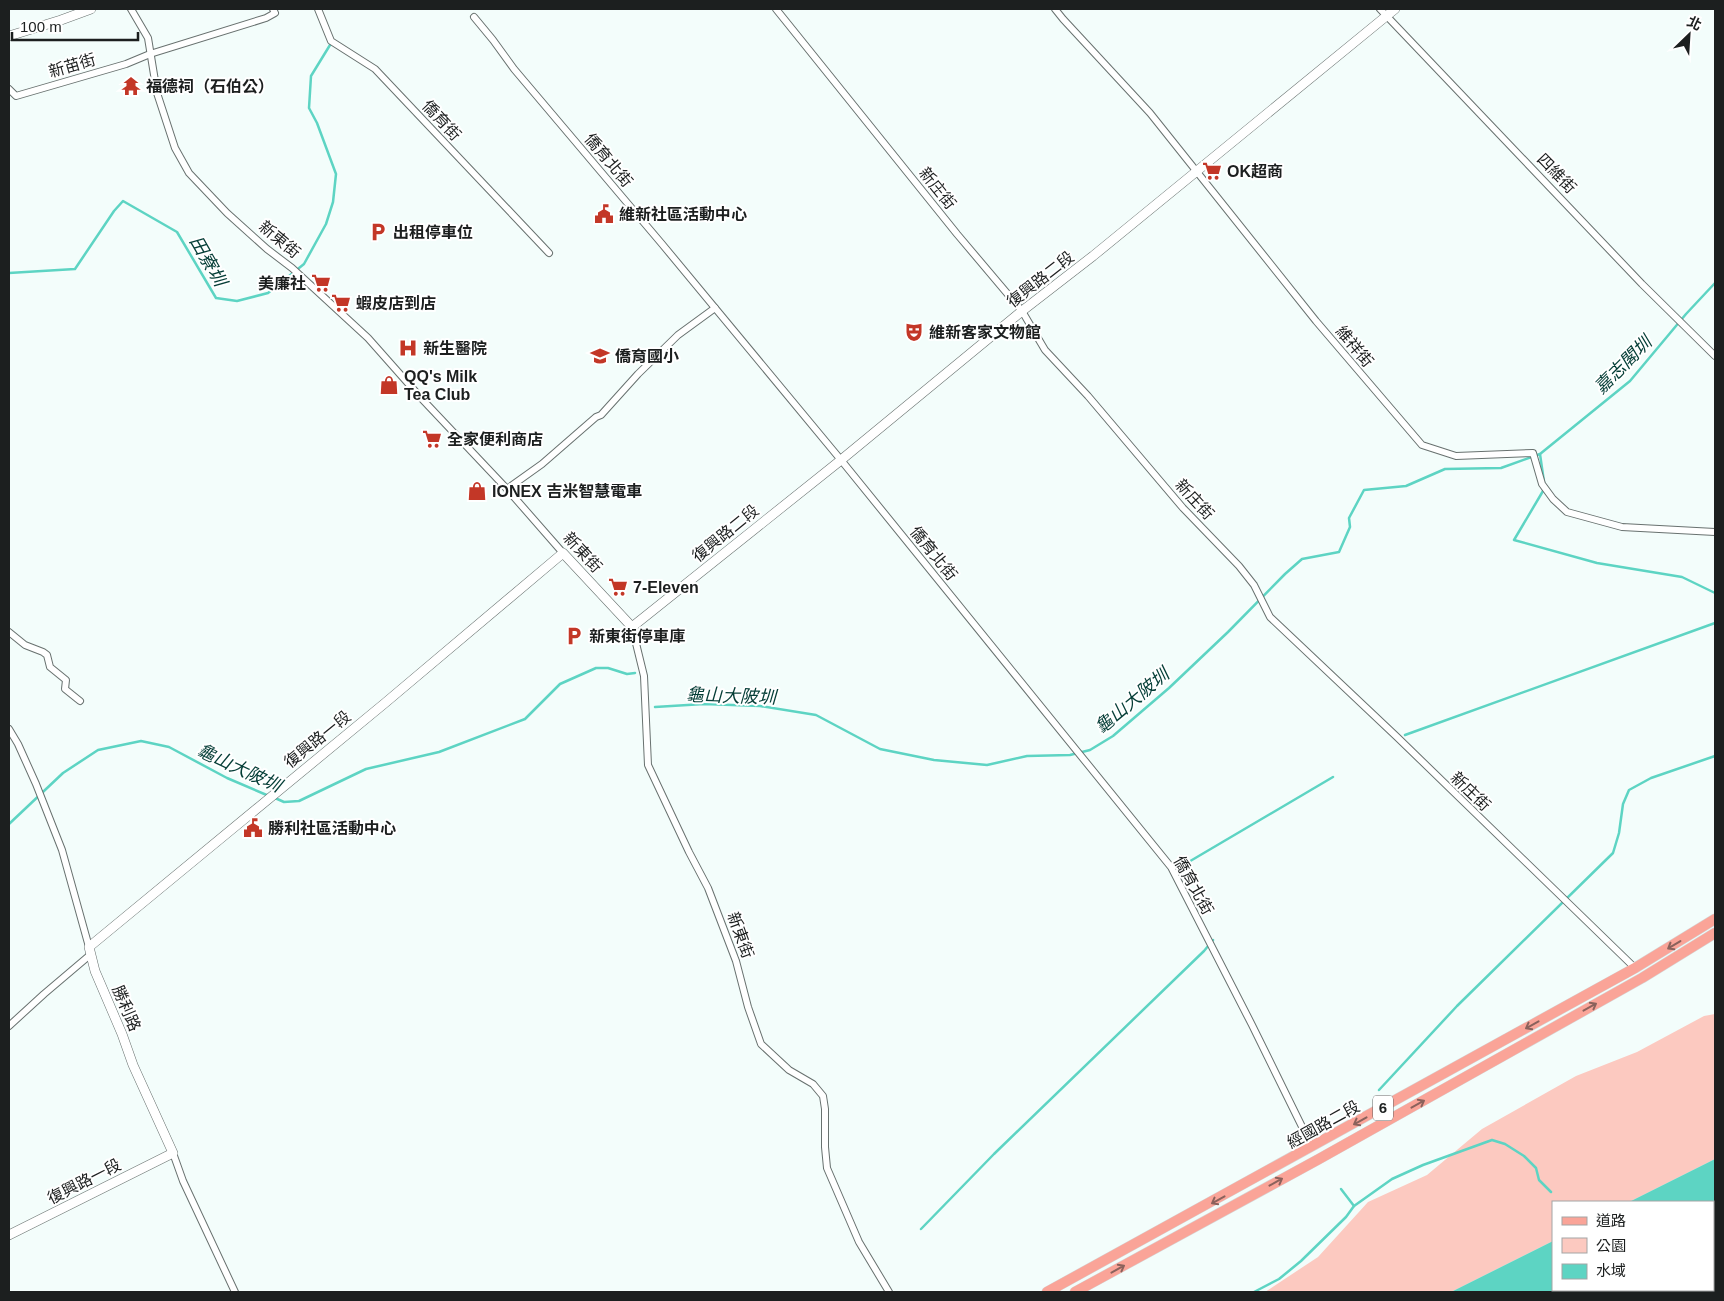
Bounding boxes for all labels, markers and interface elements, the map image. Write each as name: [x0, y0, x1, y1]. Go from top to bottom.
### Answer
scale bar: [12, 10, 139, 42]
north arrow: [1664, 10, 1714, 60]
text: 北: [1685, 13, 1704, 33]
text: 100 m: [20, 18, 62, 35]
street label: 新苗街: [47, 51, 98, 80]
temple icon: 福德祠（石伯公）: [120, 75, 142, 97]
place label: 福德祠（石伯公）: [146, 77, 274, 95]
street label: 僑育街: [419, 97, 464, 144]
street label: 僑育北街: [582, 130, 636, 190]
street label: 四維街: [1534, 150, 1579, 197]
supermarket icon: OK超商: [1201, 160, 1223, 182]
place label: OK超商: [1227, 163, 1283, 180]
street label: 新庄街: [916, 164, 959, 212]
public building icon: 維新社區活動中心: [593, 203, 615, 225]
place label: 維新社區活動中心: [619, 205, 747, 223]
street label: 新東街: [256, 217, 304, 261]
parking icon: 出租停車位: [367, 221, 389, 243]
place label: 出租停車位: [393, 224, 473, 241]
water label: 田寮圳: [186, 233, 232, 292]
street label: 復興路二段: [1004, 248, 1077, 311]
supermarket icon: 美廉社: [310, 272, 332, 294]
place label: 美廉社: [258, 274, 306, 292]
supermarket icon: 蝦皮店到店: [330, 292, 352, 314]
place label: 蝦皮店到店: [356, 295, 436, 312]
theatre icon: 維新客家文物館: [903, 321, 925, 343]
street label: 維祥街: [1333, 322, 1377, 370]
place label: 維新客家文物館: [929, 324, 1041, 341]
water label: 嘉志閣圳: [1590, 330, 1658, 398]
hospital icon: 新生醫院: [397, 337, 419, 359]
place label: 新生醫院: [423, 340, 487, 357]
school or university icon: 僑育國小: [589, 345, 611, 367]
place label: 僑育國小: [615, 348, 679, 365]
place label: QQ's Milk Tea Club: [404, 368, 477, 403]
shop icon: QQ's Milk Tea Club: [378, 374, 400, 396]
supermarket icon: 全家便利商店: [421, 428, 443, 450]
place label: 全家便利商店: [447, 431, 543, 448]
street label: 新庄街: [1172, 476, 1217, 523]
shop icon: IONEX 吉米智慧電車: [466, 480, 488, 502]
place label: IONEX 吉米智慧電車: [492, 483, 642, 500]
street label: 復興路二段: [689, 502, 762, 565]
street label: 僑育北街: [907, 523, 960, 584]
street label: 新東街: [560, 529, 605, 576]
supermarket icon: 7-Eleven: [607, 576, 629, 598]
place label: 7-Eleven: [633, 579, 699, 596]
parking icon: 新東街停車庫: [563, 625, 585, 647]
place label: 新東街停車庫: [589, 628, 685, 645]
water label: 龜山大陂圳: [1091, 662, 1175, 738]
water label: 龜山大陂圳: [686, 684, 779, 708]
street label: 復興路一段: [281, 708, 354, 771]
water label: 龜山大陂圳: [194, 740, 287, 797]
street label: 新庄街: [1447, 769, 1494, 814]
public building icon: 勝利社區活動中心: [242, 817, 264, 839]
place label: 勝利社區活動中心: [268, 819, 396, 837]
street label: 僑育北街: [1171, 853, 1217, 917]
street label: 新東街: [724, 910, 757, 961]
one-way arrow: [1667, 940, 1681, 950]
street label: 勝利路: [109, 983, 144, 1034]
one-way arrow: [1583, 1002, 1597, 1012]
one-way arrow: [1525, 1020, 1540, 1030]
road number: 6: [1373, 1096, 1393, 1120]
street label: 經國路二段: [1284, 1098, 1362, 1151]
one-way arrow: [1410, 1098, 1424, 1108]
one-way arrow: [1353, 1116, 1367, 1126]
street label: 復興路一段: [45, 1156, 124, 1207]
one-way arrow: [1268, 1177, 1282, 1187]
one-way arrow: [1211, 1195, 1225, 1205]
legend: [1552, 1201, 1714, 1291]
text: 道路: [1596, 1212, 1626, 1229]
text: 公園: [1596, 1237, 1626, 1254]
text: 水域: [1596, 1262, 1626, 1279]
one-way arrow: [1110, 1264, 1125, 1274]

